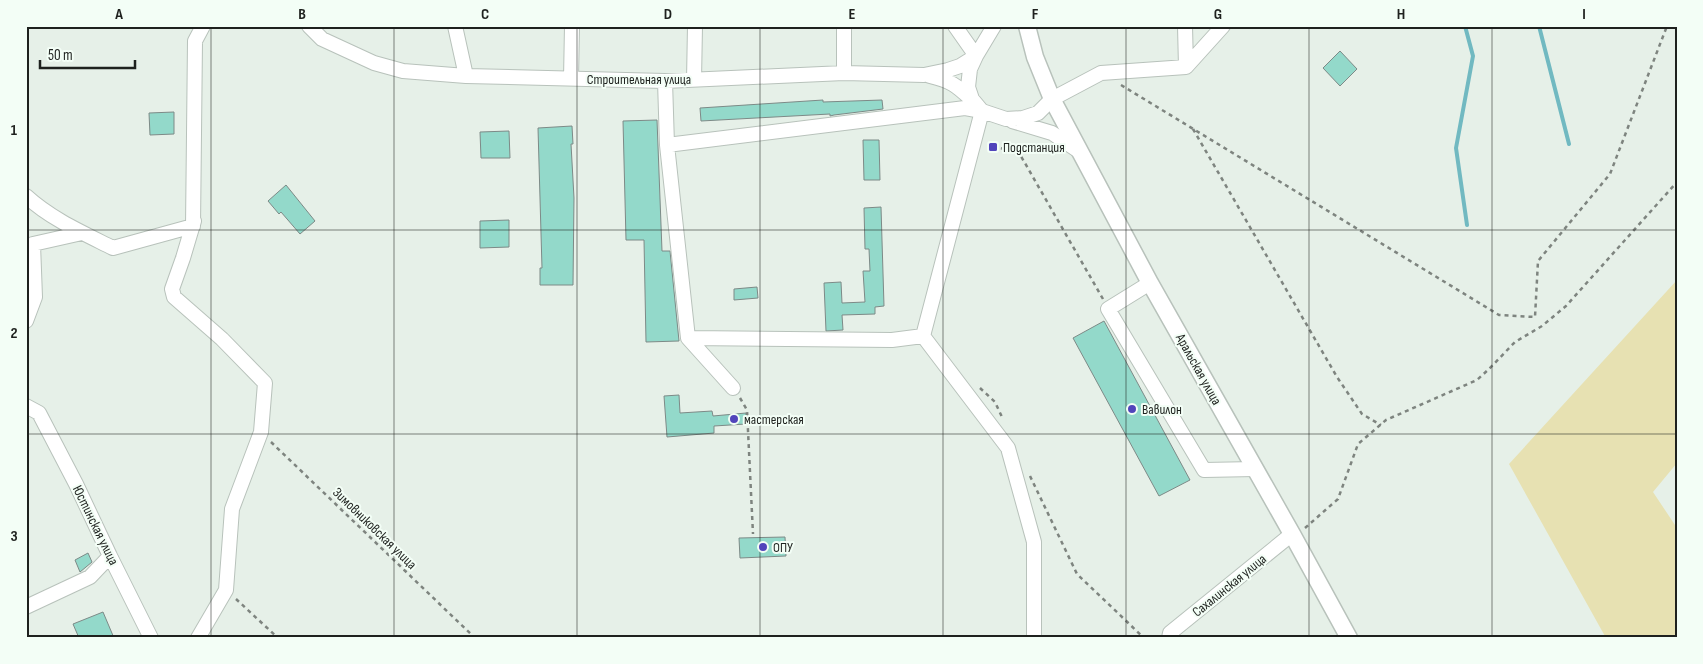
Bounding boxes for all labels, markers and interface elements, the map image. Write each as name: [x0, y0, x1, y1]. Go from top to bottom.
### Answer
text: A: [114, 5, 123, 24]
text: B: [298, 5, 306, 24]
text: C: [481, 5, 489, 24]
text: D: [664, 5, 672, 24]
text: E: [849, 5, 856, 24]
text: F: [1032, 5, 1039, 24]
text: G: [1214, 5, 1222, 24]
text: H: [1397, 5, 1405, 24]
text: I: [1582, 5, 1586, 24]
scale bar: [40, 38, 135, 70]
text: 50 m: [48, 46, 73, 65]
street label: Строительная улица: [587, 71, 691, 88]
text: 1: [11, 121, 18, 140]
place label: Подстанция: [1003, 139, 1065, 156]
marker: Подстанция: [987, 141, 999, 153]
text: 2: [10, 324, 18, 343]
street label: Аральская улица: [1172, 330, 1225, 408]
place label: Вавилон: [1142, 401, 1182, 418]
marker: Вавилон: [1126, 403, 1138, 415]
place label: мастерская: [744, 411, 804, 428]
marker: мастерская: [728, 413, 740, 425]
street label: Юстинская улица: [69, 482, 122, 568]
street label: Зимовниковская улица: [329, 484, 420, 573]
text: 3: [10, 527, 18, 546]
place label: ОПУ: [773, 539, 793, 556]
marker: ОПУ: [757, 541, 769, 553]
street label: Сахалинская улица: [1189, 550, 1270, 620]

